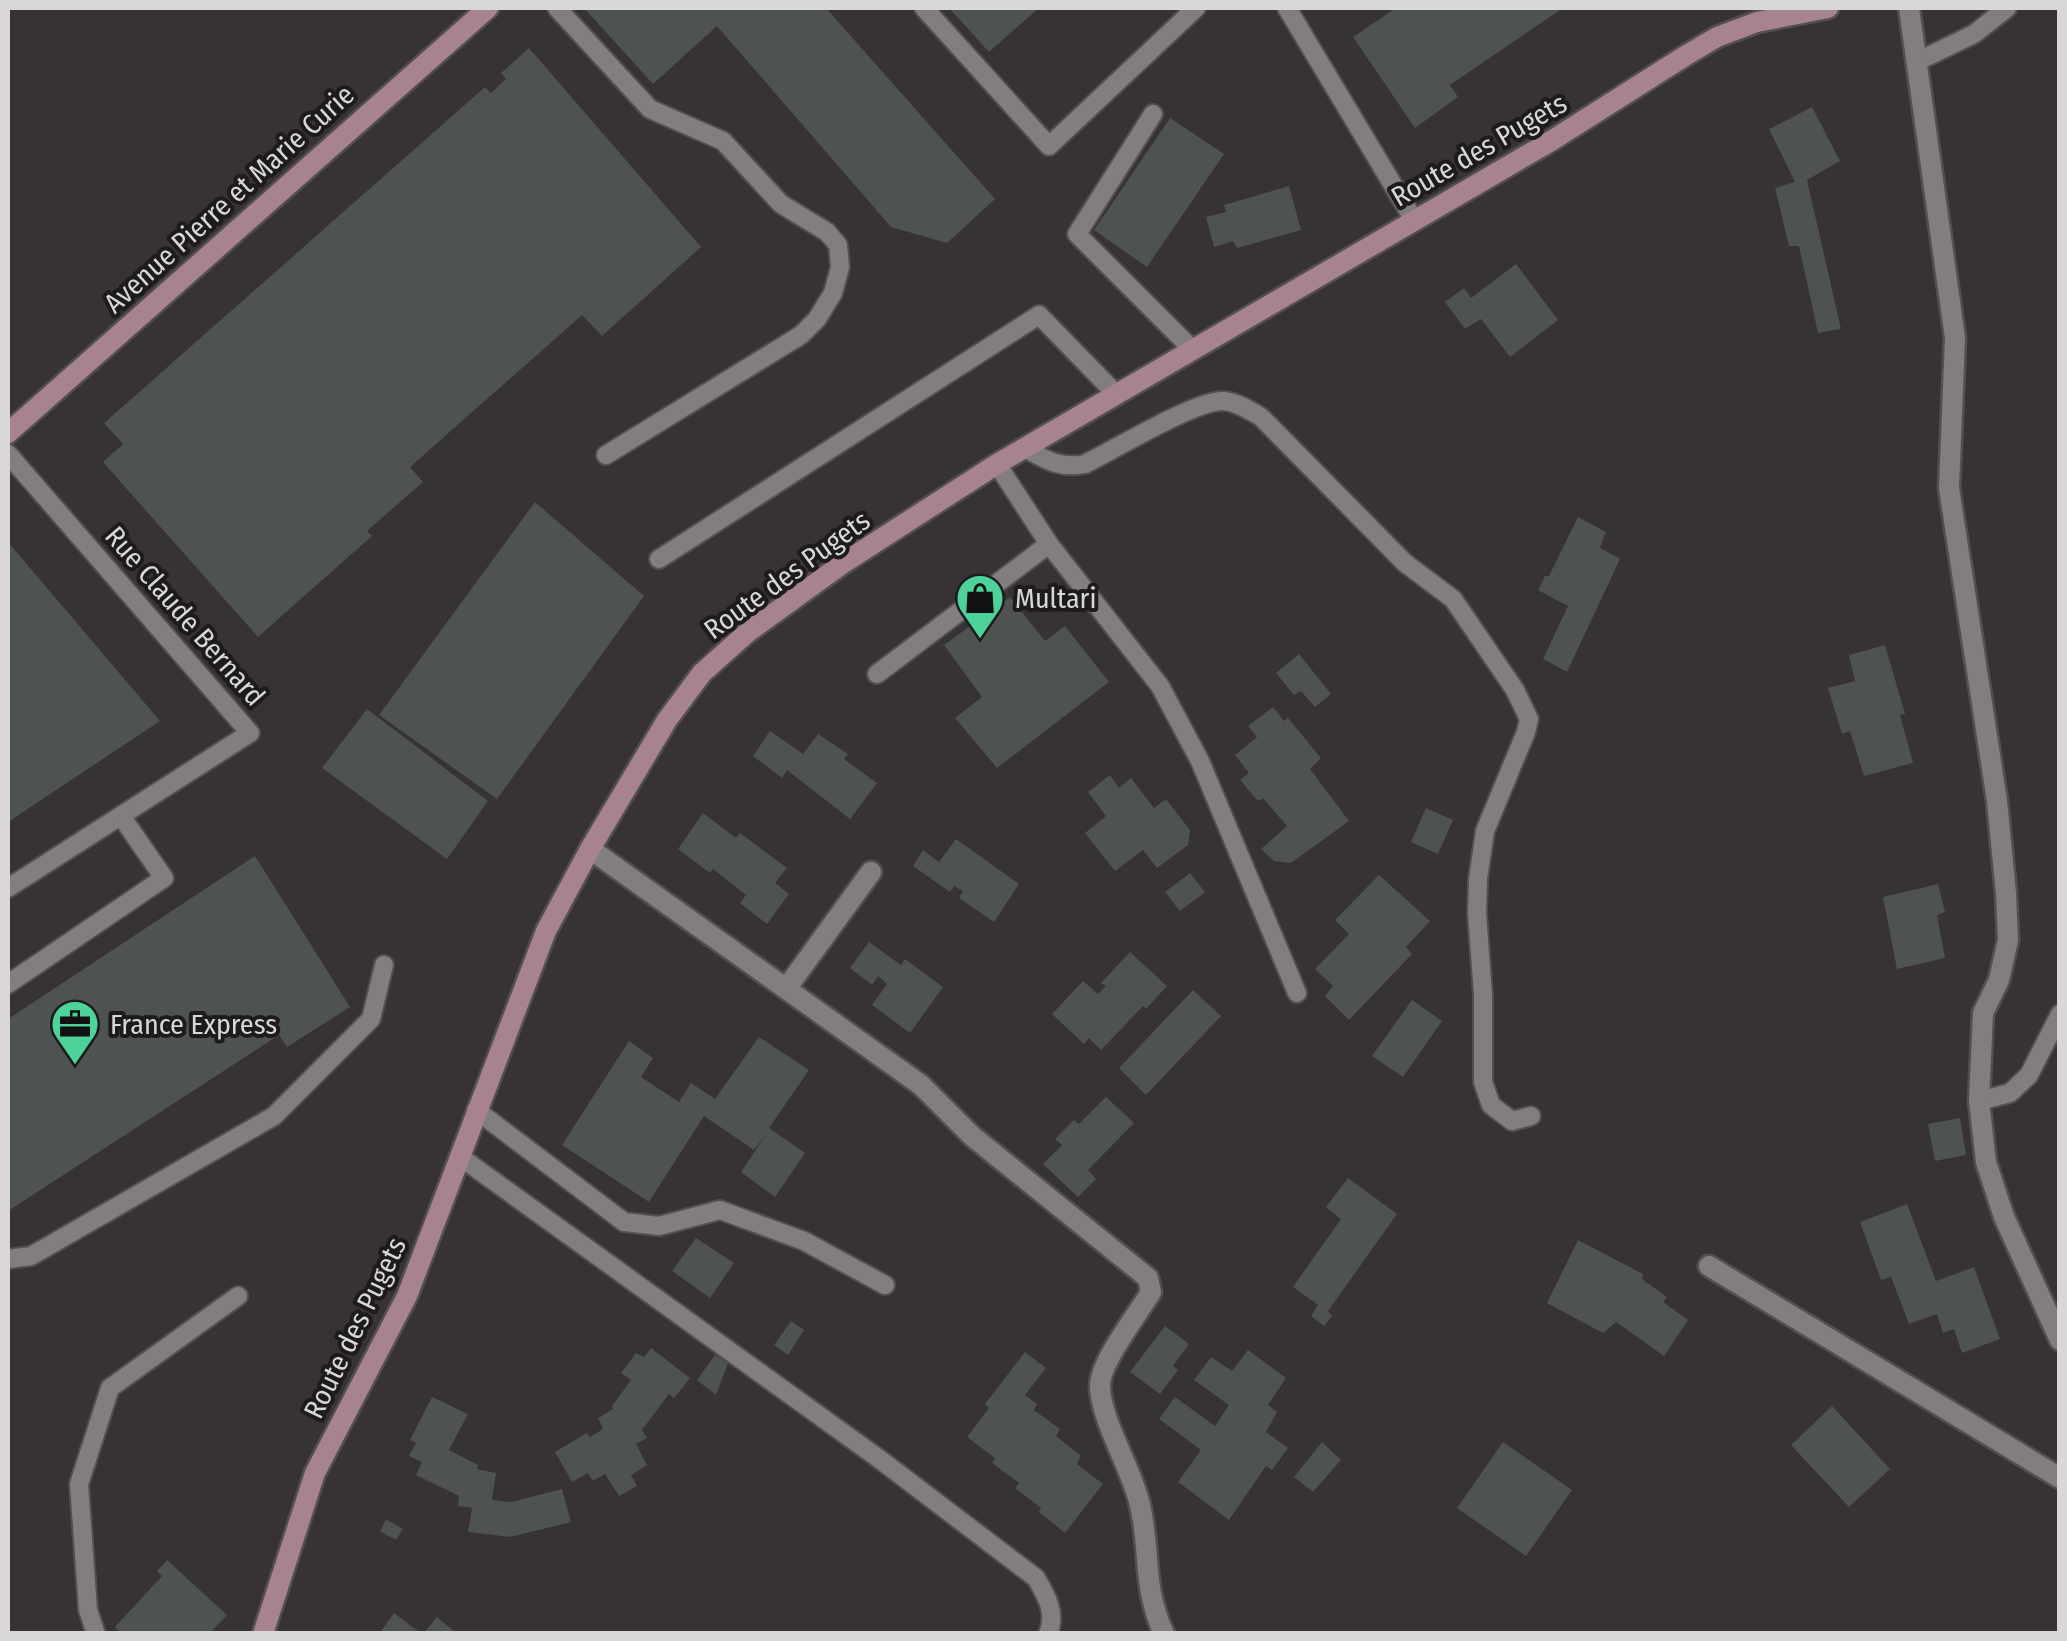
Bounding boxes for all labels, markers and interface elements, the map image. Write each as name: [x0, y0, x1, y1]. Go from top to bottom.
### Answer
street label: Avenue Pierre et Marie Curie: [97, 78, 361, 320]
street label: Route des Pugets: [1385, 86, 1573, 214]
street label: Route des Pugets: [698, 504, 876, 646]
street label: Rue Claude Bernard: [98, 520, 272, 712]
shop icon: Multari: [954, 572, 1006, 640]
place label: Multari: [1015, 582, 1096, 615]
office icon: France Express: [49, 998, 101, 1066]
place label: France Express: [110, 1008, 277, 1041]
street label: Route des Pugets: [297, 1232, 413, 1424]

